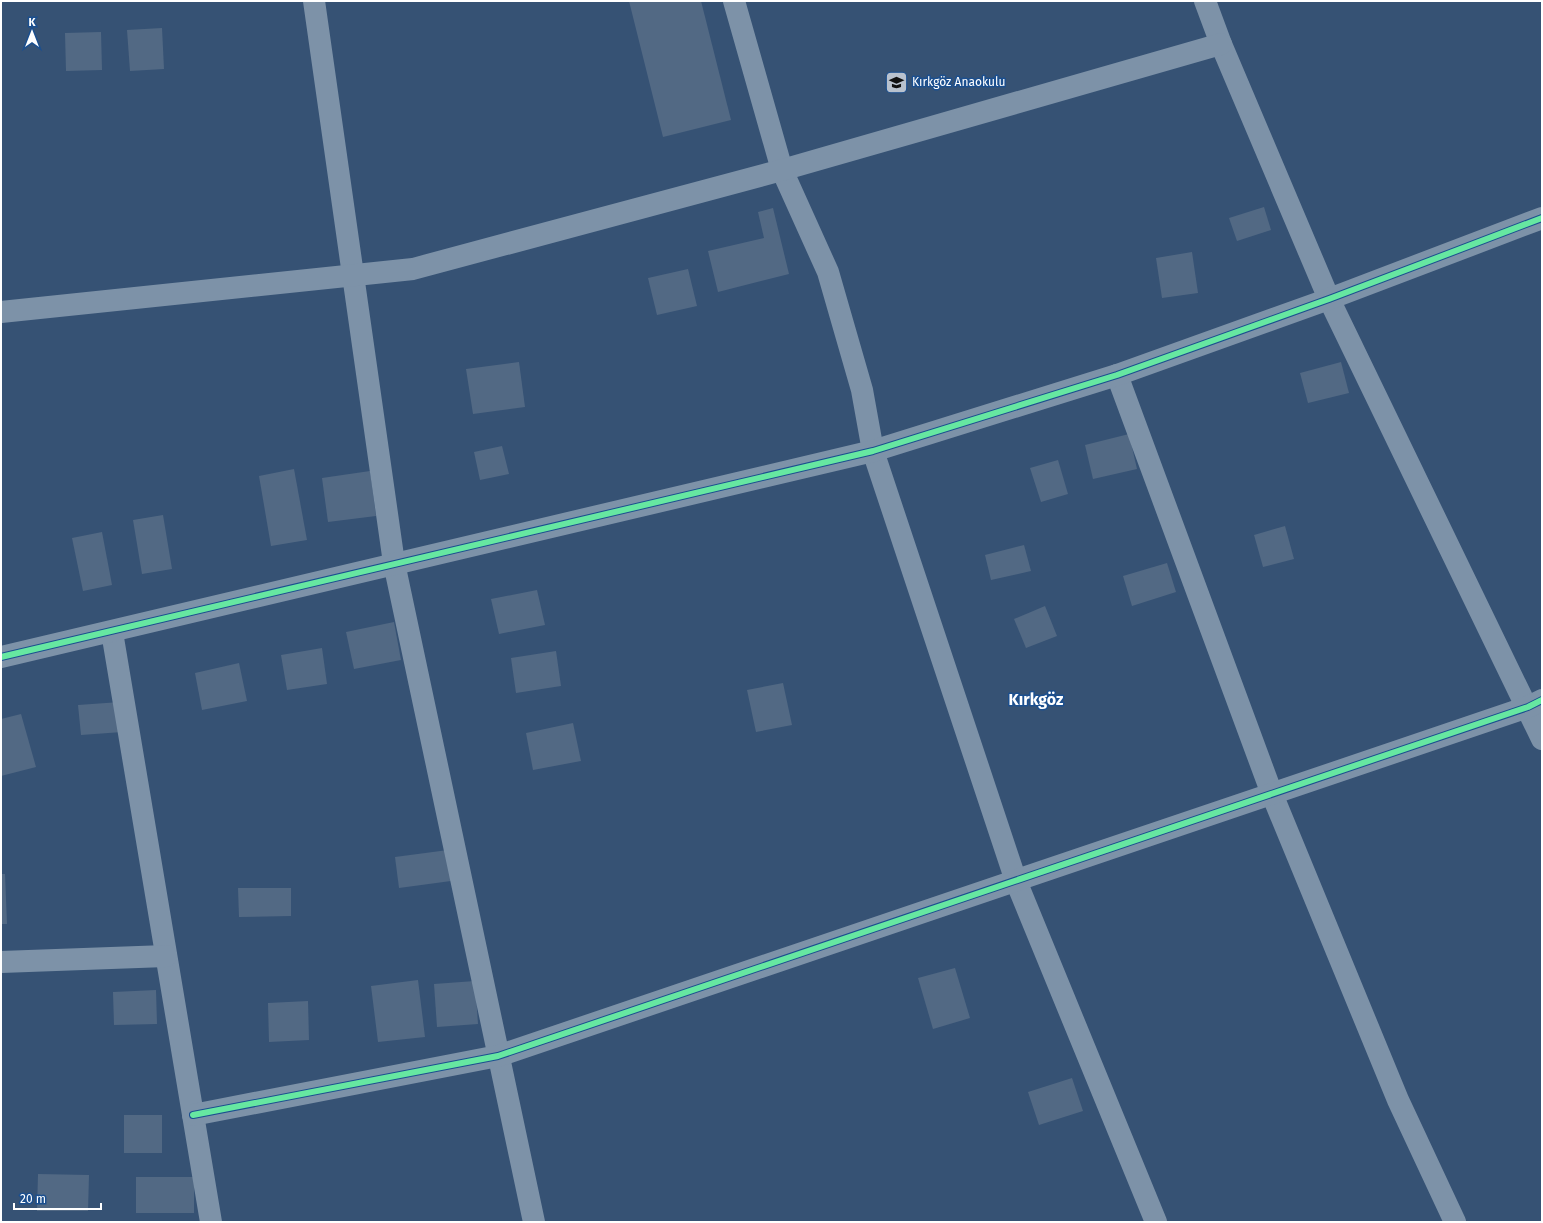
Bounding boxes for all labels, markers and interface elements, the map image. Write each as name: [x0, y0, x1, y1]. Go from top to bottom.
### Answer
north arrow: [12, 12, 52, 52]
text: K: [29, 16, 37, 29]
school or university icon: Kırkgöz Anaokulu: [883, 69, 909, 95]
place label: Kırkgöz Anaokulu: [912, 75, 1006, 89]
district label: Kırkgöz: [1009, 690, 1064, 709]
scale bar: [14, 1185, 101, 1211]
text: 20 m: [20, 1192, 46, 1206]

